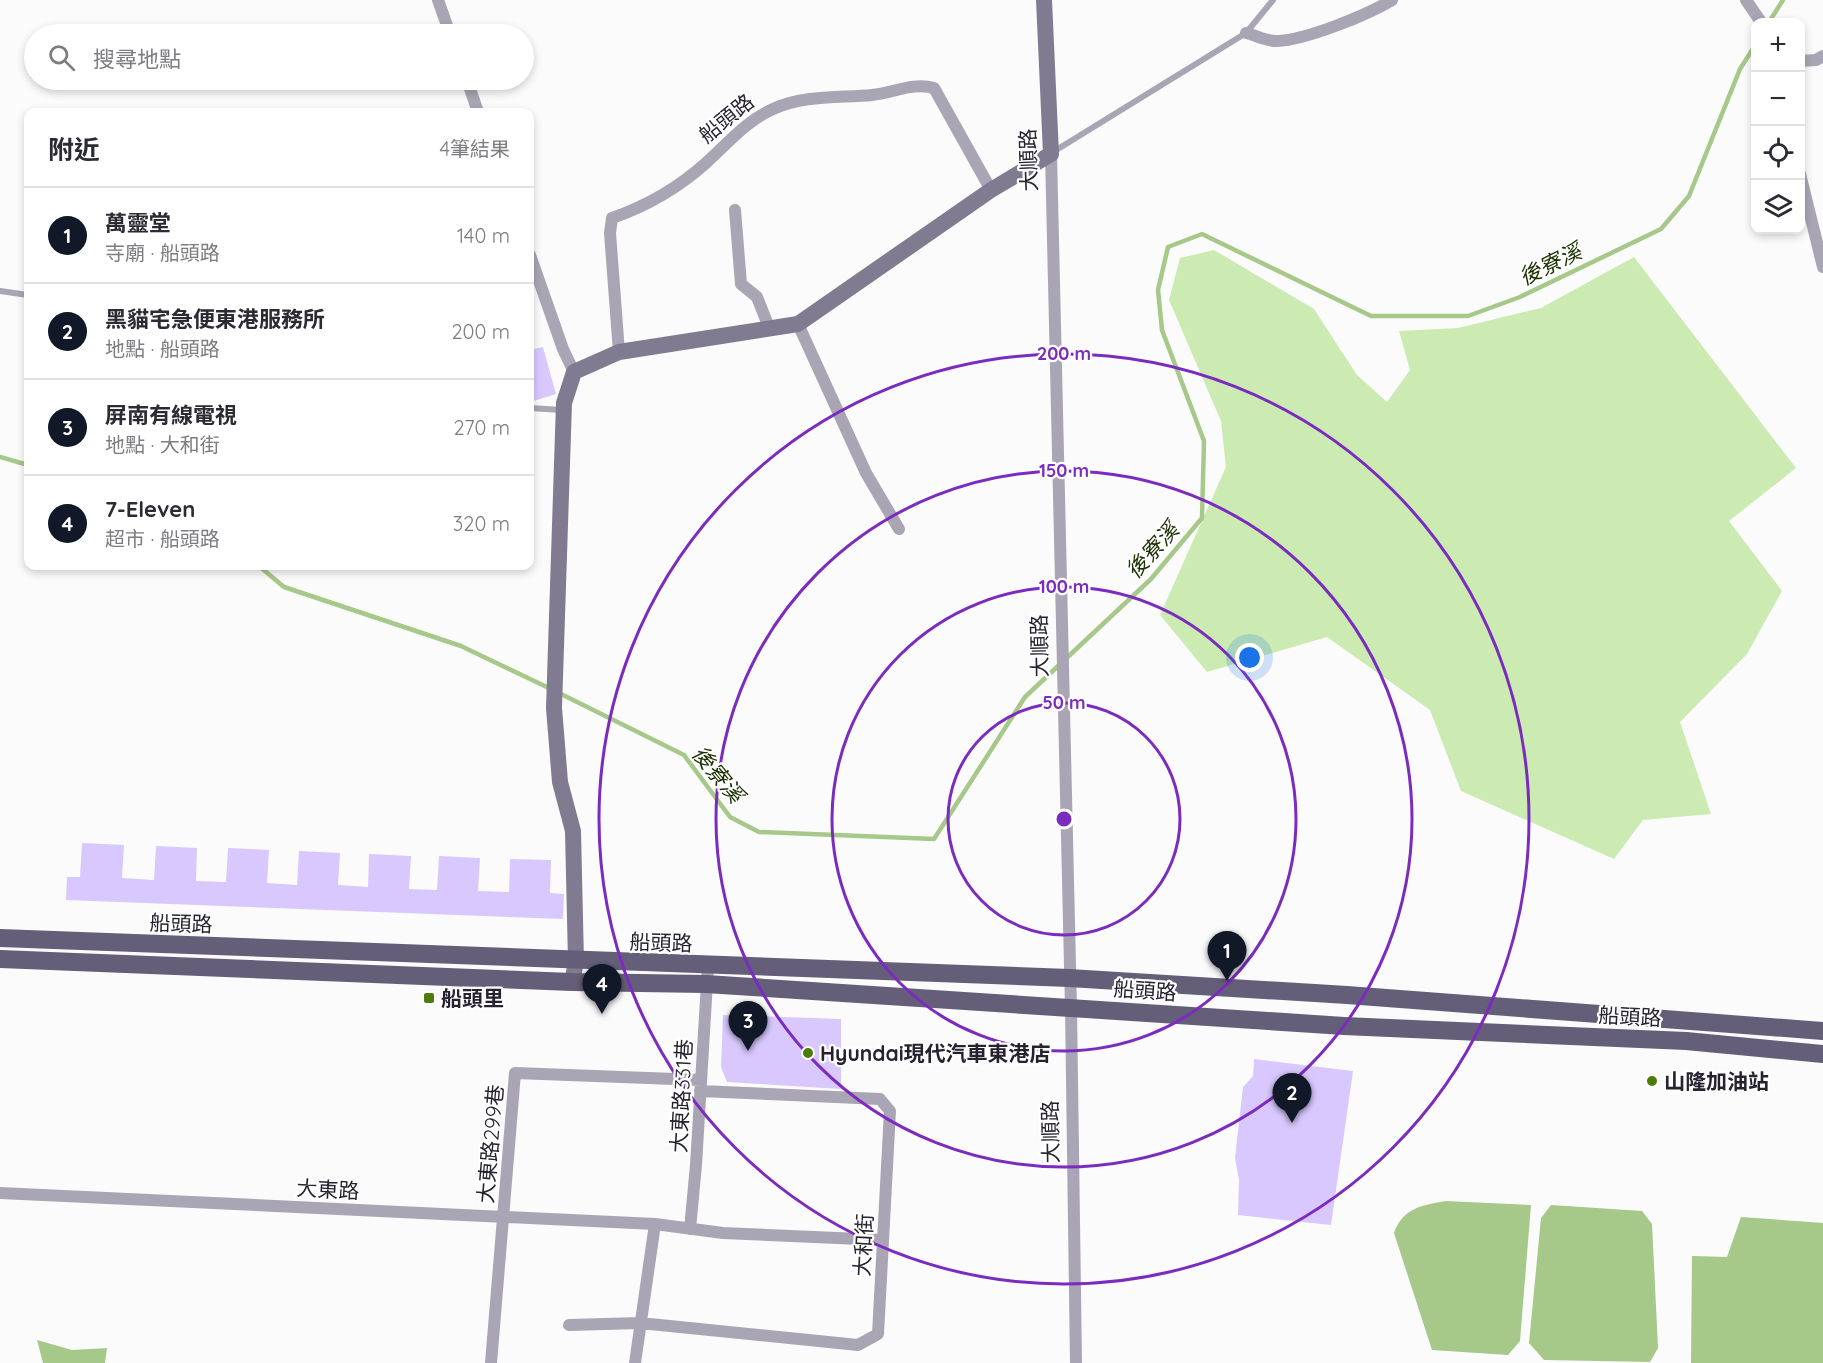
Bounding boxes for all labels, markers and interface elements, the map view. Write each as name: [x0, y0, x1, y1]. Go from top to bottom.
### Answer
map controls: [1751, 18, 1805, 234]
button: +: [1751, 18, 1805, 72]
search box: [24, 24, 534, 90]
icon: search: [45, 41, 78, 74]
text: 搜尋地點: [93, 45, 181, 73]
button: −: [1751, 72, 1805, 126]
street label: 船頭路: [693, 88, 759, 148]
button: locate: [1751, 126, 1805, 180]
street label: 大順路: [1014, 128, 1042, 192]
text: 附近: [48, 133, 100, 166]
text: 4筆結果: [439, 136, 510, 161]
button: layers: [1751, 180, 1805, 234]
text: 萬靈堂: [105, 209, 171, 237]
text: 1: [64, 223, 71, 248]
text: 140 m: [457, 223, 510, 248]
water label: 後寮溪: [1514, 236, 1588, 291]
text: 寺廟 · 船頭路: [105, 240, 220, 265]
text: 黑貓宅急便東港服務所: [105, 305, 325, 333]
text: 2: [62, 319, 73, 344]
text: 200 m: [451, 319, 510, 344]
text: 地點 · 船頭路: [105, 336, 220, 361]
text: 200 m: [1037, 342, 1091, 365]
text: 屏南有線電視: [105, 401, 237, 429]
text: 3: [62, 415, 73, 440]
text: 270 m: [453, 415, 510, 440]
text: 地點 · 大和街: [105, 432, 220, 457]
text: 150 m: [1039, 459, 1089, 482]
text: 7-Eleven: [105, 495, 195, 523]
text: 4: [62, 511, 73, 536]
text: 320 m: [453, 511, 510, 536]
water label: 後寮溪: [1120, 514, 1186, 584]
text: 超市 · 船頭路: [105, 526, 220, 551]
text: 100 m: [1039, 575, 1089, 598]
street label: 大順路: [1025, 614, 1053, 678]
your location: [1235, 643, 1264, 672]
text: 50 m: [1042, 691, 1086, 714]
water label: 後寮溪: [686, 740, 752, 811]
centre of rings: [1054, 809, 1074, 829]
street label: 船頭路: [149, 909, 213, 937]
street label: 船頭路: [629, 928, 693, 956]
pin: 1: [1208, 932, 1246, 981]
pin: 4: [582, 964, 622, 1014]
street label: 船頭路: [1113, 975, 1177, 1005]
place label: 船頭里: [441, 985, 504, 1011]
marker: 船頭里: [422, 991, 436, 1005]
street label: 船頭路: [1598, 1001, 1662, 1031]
pin: 3: [728, 1002, 768, 1051]
street label: 大東路331巷: [665, 1039, 697, 1153]
place label: Hyundai現代汽車東港店: [820, 1040, 1051, 1066]
marker: Hyundai現代汽車東港店: [801, 1046, 815, 1060]
place label: 山隆加油站: [1664, 1068, 1769, 1094]
pin: 2: [1272, 1074, 1312, 1123]
marker: 山隆加油站: [1645, 1074, 1659, 1088]
street label: 大東路299巷: [472, 1084, 508, 1204]
street label: 大順路: [1036, 1100, 1064, 1164]
street label: 大東路: [296, 1174, 360, 1204]
street label: 大和街: [848, 1213, 878, 1277]

